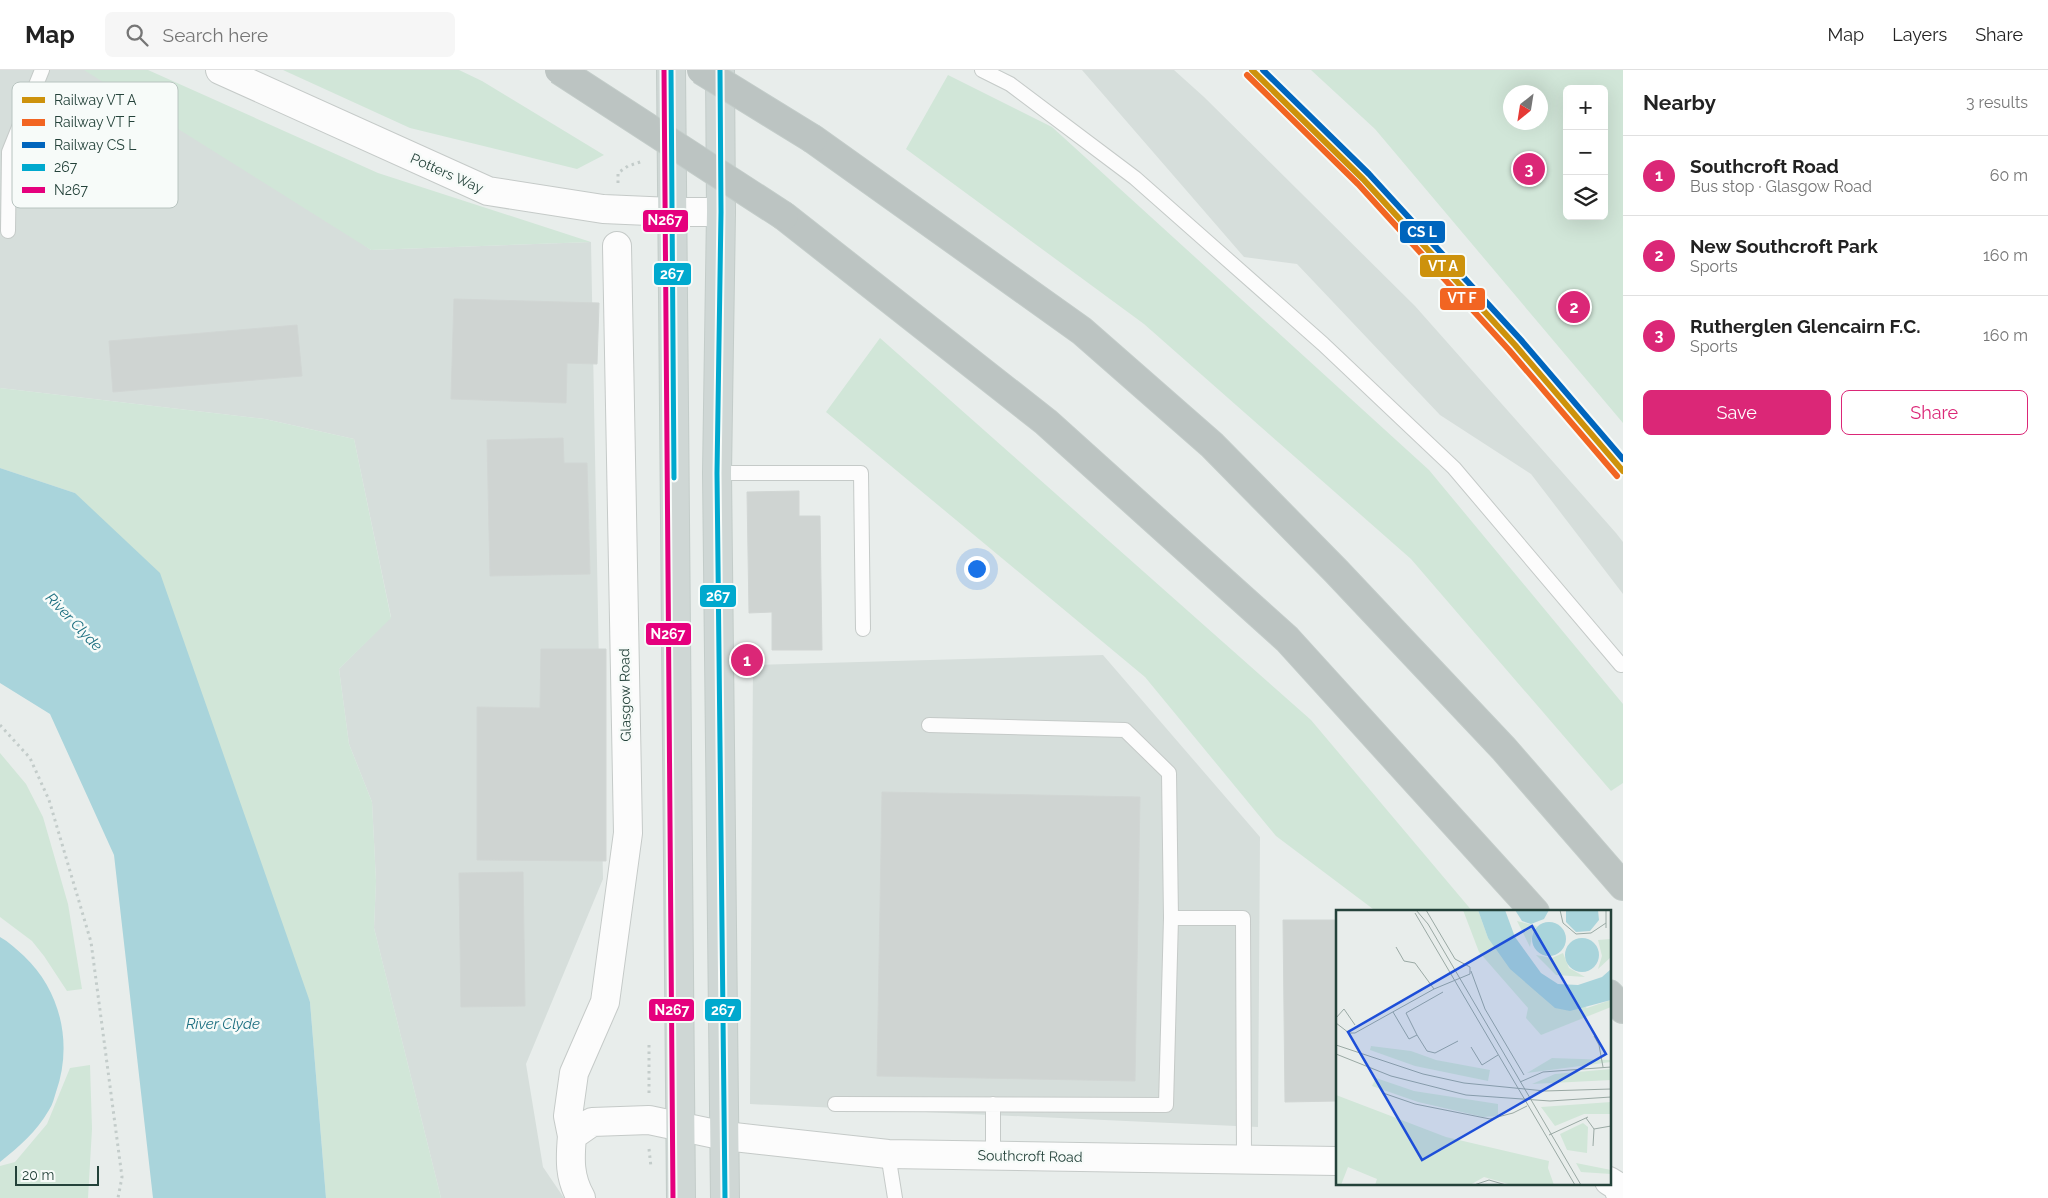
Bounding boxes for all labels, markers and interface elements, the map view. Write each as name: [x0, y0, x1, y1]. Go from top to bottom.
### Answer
search box: [105, 12, 455, 57]
text: Map: [25, 20, 75, 49]
icon: search: [123, 21, 151, 49]
text: Search here: [163, 24, 268, 46]
text: Map: [1828, 24, 1864, 45]
text: Layers: [1892, 24, 1947, 45]
text: Share: [1975, 24, 2023, 45]
legend: [12, 82, 178, 208]
north arrow: [1503, 85, 1548, 130]
map controls: [1563, 85, 1608, 220]
button: +: [1563, 85, 1608, 130]
text: Nearby: [1643, 90, 1716, 115]
text: Railway VT A: [54, 92, 137, 108]
text: 3 results: [1966, 93, 2028, 112]
text: Railway VT F: [54, 114, 136, 130]
button: −: [1563, 130, 1608, 175]
text: Railway CS L: [54, 137, 137, 153]
street label: Potters Way: [408, 150, 486, 196]
pin: 3: [1513, 150, 1545, 188]
text: Southcroft Road: [1690, 155, 1839, 177]
text: 267: [54, 159, 78, 175]
text: 1: [1655, 166, 1663, 185]
text: 60 m: [1990, 166, 2028, 185]
button: layers: [1563, 175, 1608, 220]
text: Bus stop · Glasgow Road: [1690, 177, 1872, 196]
text: N267: [54, 182, 89, 198]
line badge: N267: [642, 209, 689, 233]
text: N267: [648, 212, 683, 228]
line badge: CS L: [1399, 220, 1446, 244]
text: CS L: [1407, 224, 1438, 240]
text: New Southcroft Park: [1690, 235, 1878, 257]
text: 2: [1654, 246, 1664, 265]
text: 160 m: [1983, 246, 2028, 265]
line badge: VT A: [1419, 254, 1466, 278]
text: Sports: [1690, 257, 1738, 276]
text: VT A: [1428, 258, 1459, 274]
line badge: 267: [653, 262, 692, 286]
text: 267: [660, 266, 684, 282]
line badge: VT F: [1439, 287, 1486, 311]
pin: 2: [1558, 288, 1590, 326]
text: VT F: [1447, 290, 1477, 306]
text: Rutherglen Glencairn F.C.: [1690, 315, 1921, 337]
text: 3: [1655, 326, 1663, 345]
text: 160 m: [1983, 326, 2028, 345]
text: Sports: [1690, 337, 1738, 356]
button: Save: [1643, 390, 1831, 435]
button: Share: [1841, 390, 2028, 435]
your location: [964, 556, 990, 582]
line badge: 267: [699, 584, 737, 608]
text: 267: [706, 588, 730, 604]
water label: River Clyde: [42, 589, 106, 655]
line badge: N267: [645, 622, 692, 646]
text: N267: [651, 626, 686, 642]
pin: 1: [731, 641, 763, 679]
street label: Glasgow Road: [616, 648, 634, 742]
inset map: [1336, 910, 1610, 1186]
line badge: N267: [648, 998, 695, 1022]
line badge: 267: [704, 998, 742, 1022]
text: N267: [655, 1002, 690, 1018]
text: 267: [711, 1002, 735, 1018]
water label: River Clyde: [186, 1015, 260, 1033]
street label: Southcroft Road: [977, 1147, 1083, 1165]
scale bar: [15, 1163, 99, 1186]
text: 20 m: [22, 1167, 54, 1183]

